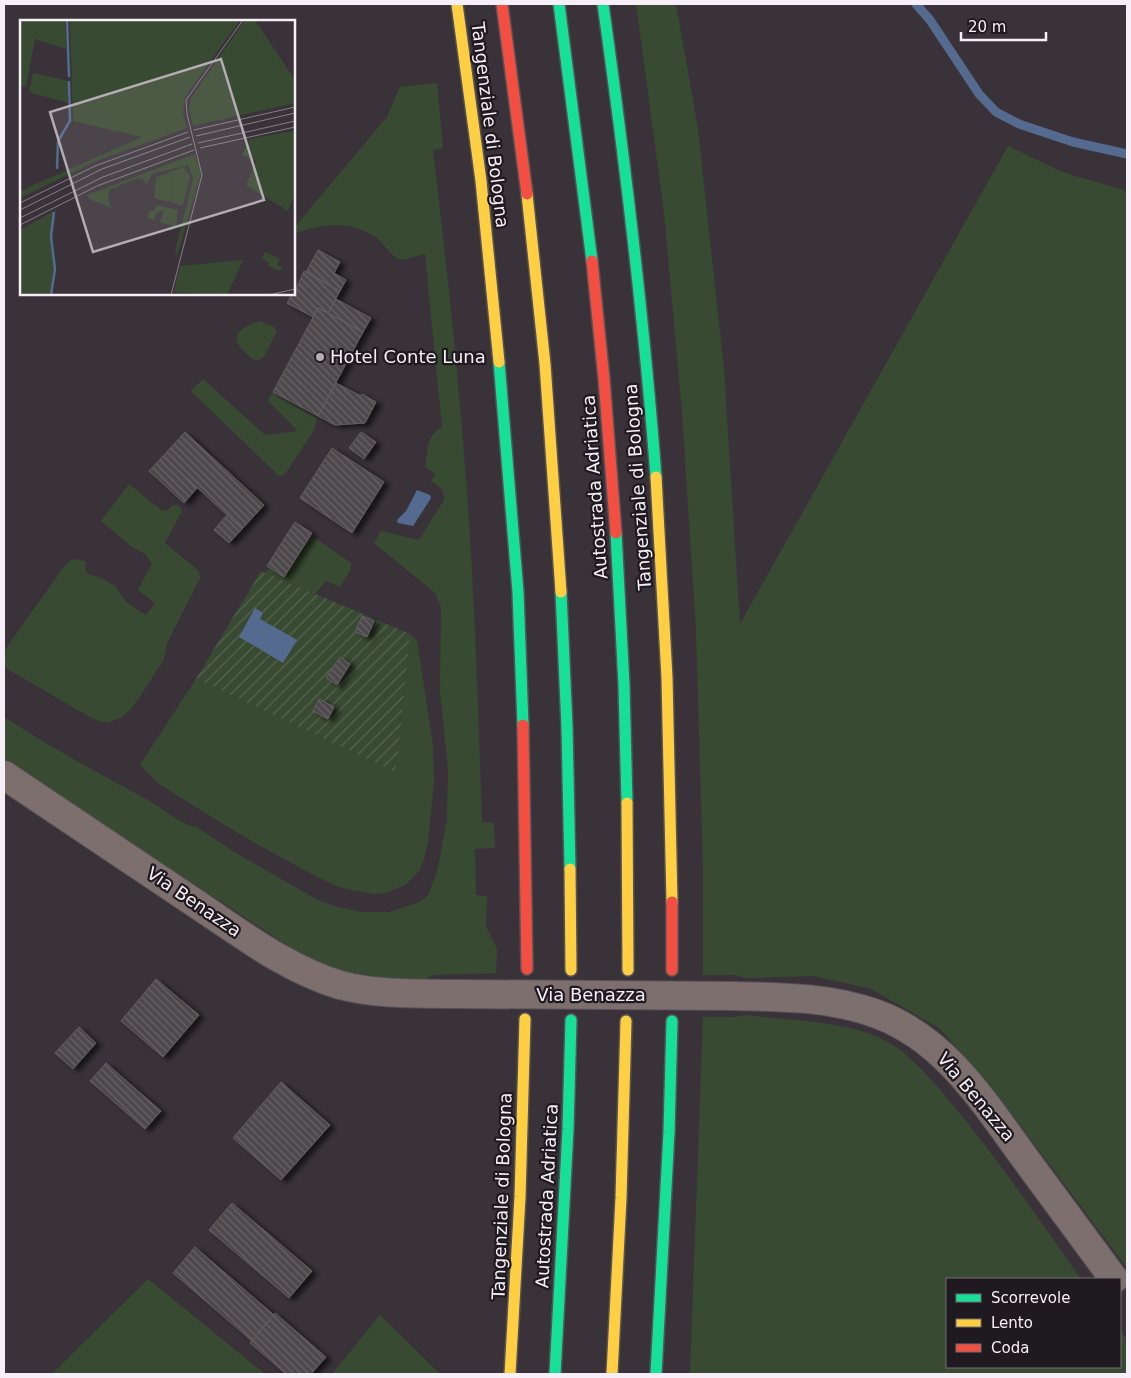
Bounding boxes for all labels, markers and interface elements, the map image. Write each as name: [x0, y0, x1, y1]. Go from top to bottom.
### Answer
scale bar: [961, 10, 1046, 42]
text: 20 m: [968, 18, 1006, 36]
inset map: [20, 20, 295, 295]
street label: Tangenziale di Bologna: [467, 20, 514, 229]
place label: Hotel Conte Luna: [330, 346, 486, 367]
marker: Hotel Conte Luna: [314, 351, 326, 363]
street label: Tangenziale di Bologna: [620, 383, 655, 592]
street label: Autostrada Adriatica: [578, 394, 611, 580]
street label: Via Benazza: [143, 862, 246, 941]
street label: Via Benazza: [536, 984, 646, 1005]
street label: Via Benazza: [933, 1048, 1020, 1145]
street label: Tangenziale di Bologna: [487, 1092, 516, 1301]
street label: Autostrada Adriatica: [531, 1103, 562, 1289]
legend: [946, 1278, 1121, 1368]
text: Scorrevole: [991, 1289, 1070, 1307]
text: Lento: [991, 1314, 1033, 1332]
text: Coda: [991, 1339, 1029, 1357]

